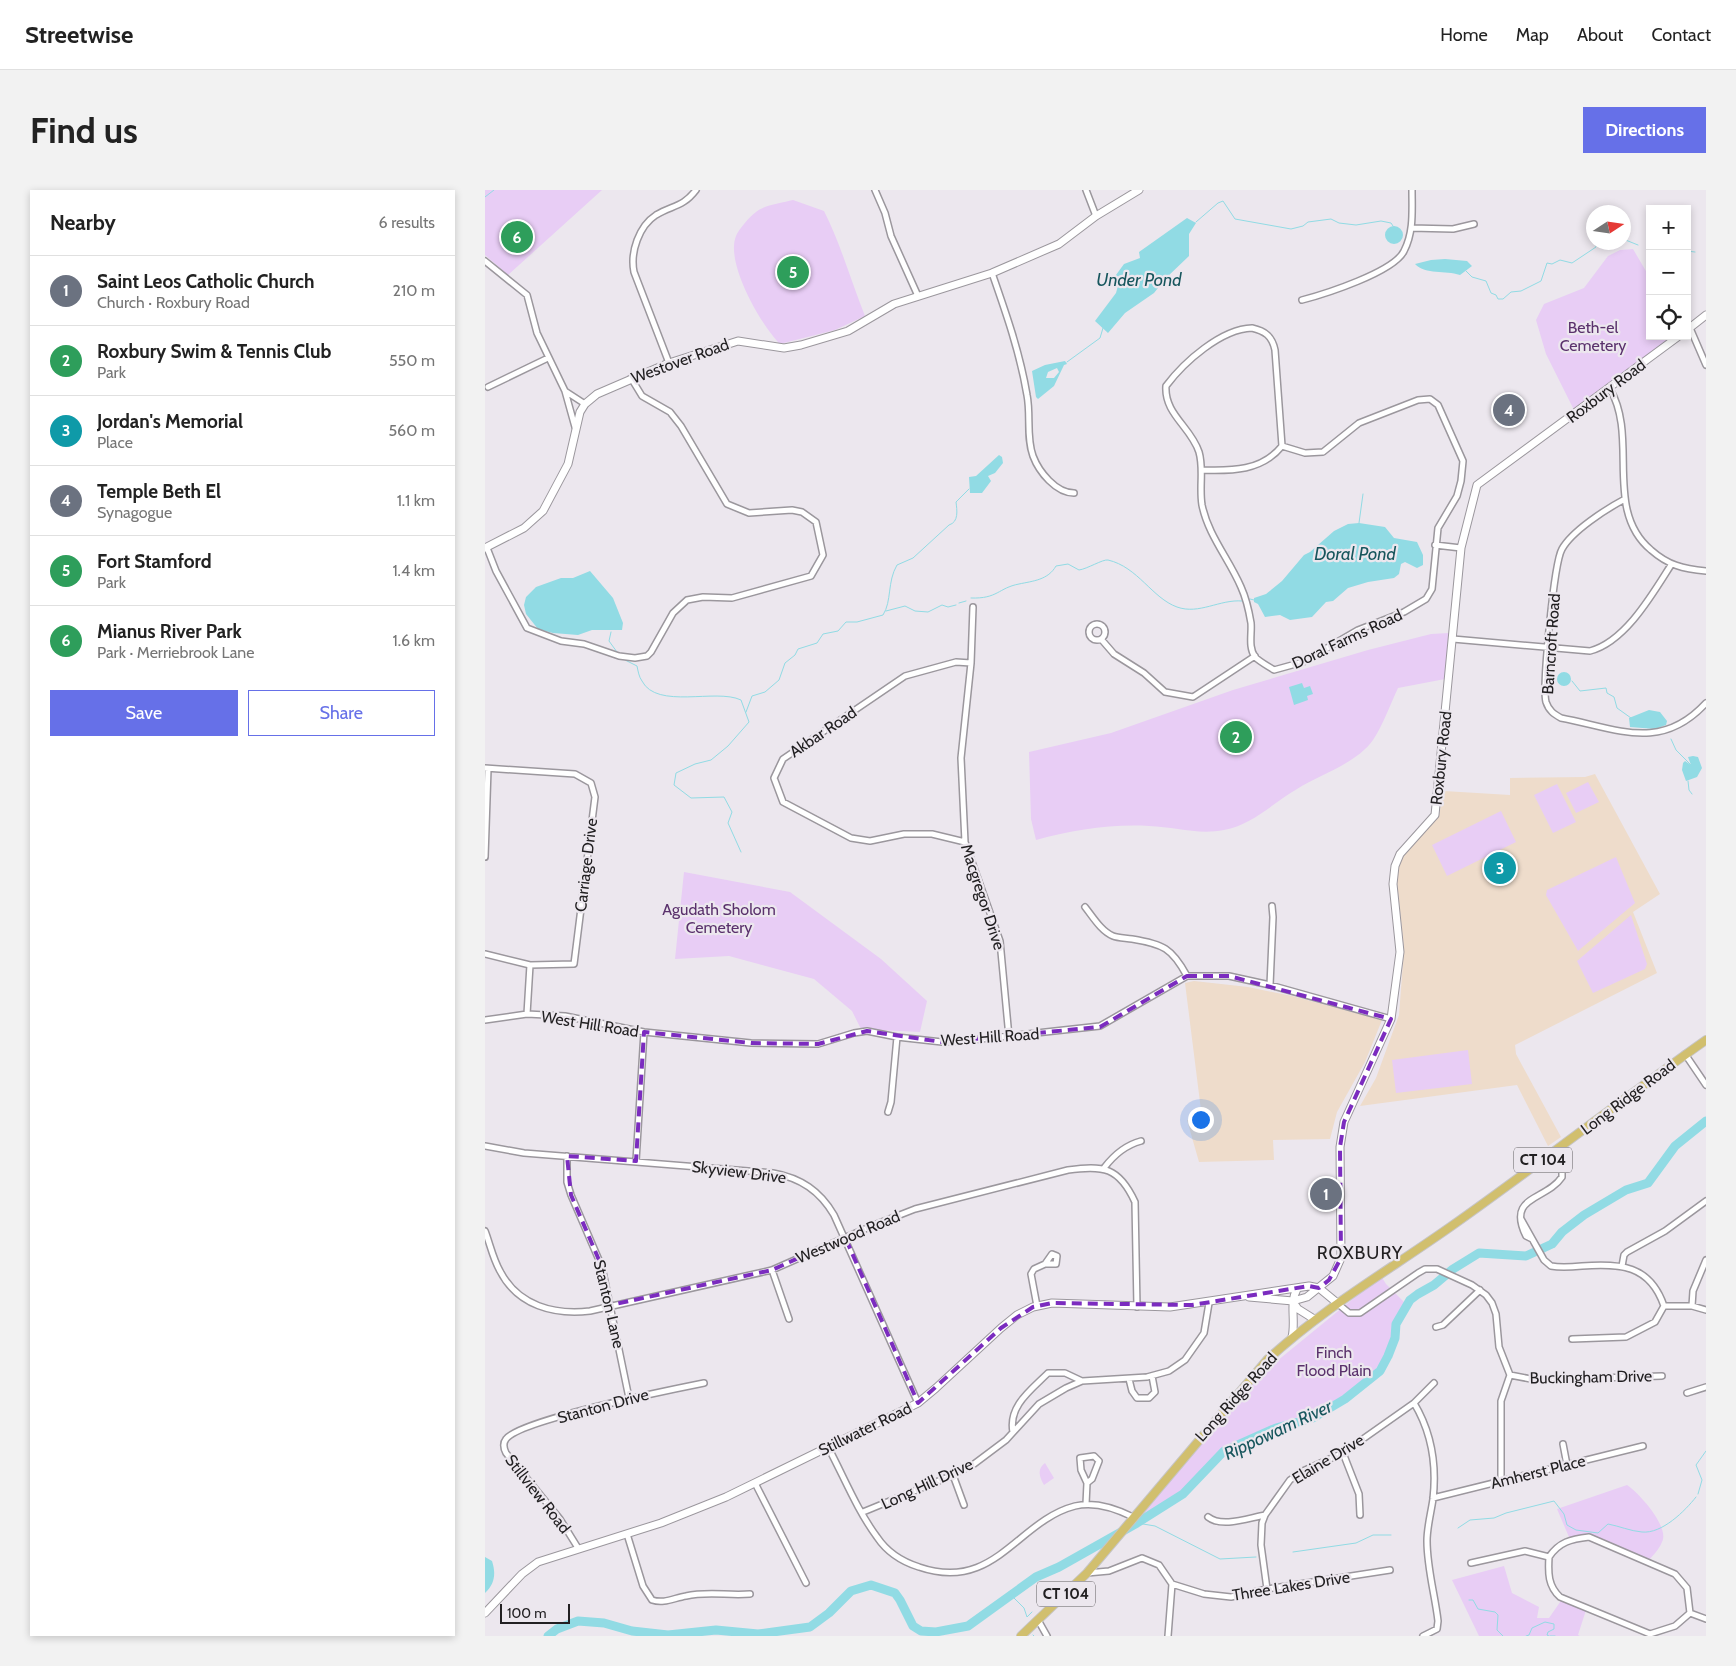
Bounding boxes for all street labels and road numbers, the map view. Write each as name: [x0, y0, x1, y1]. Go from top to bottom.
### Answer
street label: Westover Road: [629, 335, 731, 387]
street label: Roxbury Road: [1563, 355, 1649, 427]
street label: Barncroft Road: [1538, 593, 1564, 695]
street label: Doral Farms Road: [1289, 605, 1405, 673]
street label: Akbar Road: [786, 703, 860, 761]
street label: Roxbury Road: [1427, 710, 1455, 806]
street label: Carriage Drive: [571, 817, 601, 913]
street label: Macgregor Drive: [957, 842, 1009, 952]
street label: West Hill Road: [540, 1007, 640, 1041]
street label: West Hill Road: [940, 1024, 1040, 1050]
street label: Long Ridge Road: [1577, 1055, 1679, 1139]
road number: CT 104: [1514, 1148, 1572, 1172]
street label: Skyview Drive: [691, 1157, 787, 1187]
street label: Westwood Road: [793, 1207, 903, 1267]
street label: Stanton Lane: [590, 1258, 628, 1350]
street label: Long Ridge Road: [1191, 1348, 1281, 1446]
street label: Buckingham Drive: [1530, 1366, 1652, 1388]
street label: Stanton Drive: [555, 1385, 651, 1427]
street label: Stillwater Road: [815, 1398, 915, 1460]
street label: Elaine Drive: [1289, 1430, 1367, 1488]
street label: Stillview Road: [501, 1451, 575, 1537]
street label: Amherst Place: [1488, 1451, 1588, 1493]
street label: Long Hill Drive: [878, 1455, 976, 1513]
street label: Three Lakes Drive: [1231, 1567, 1351, 1605]
road number: CT 104: [1037, 1582, 1095, 1606]

